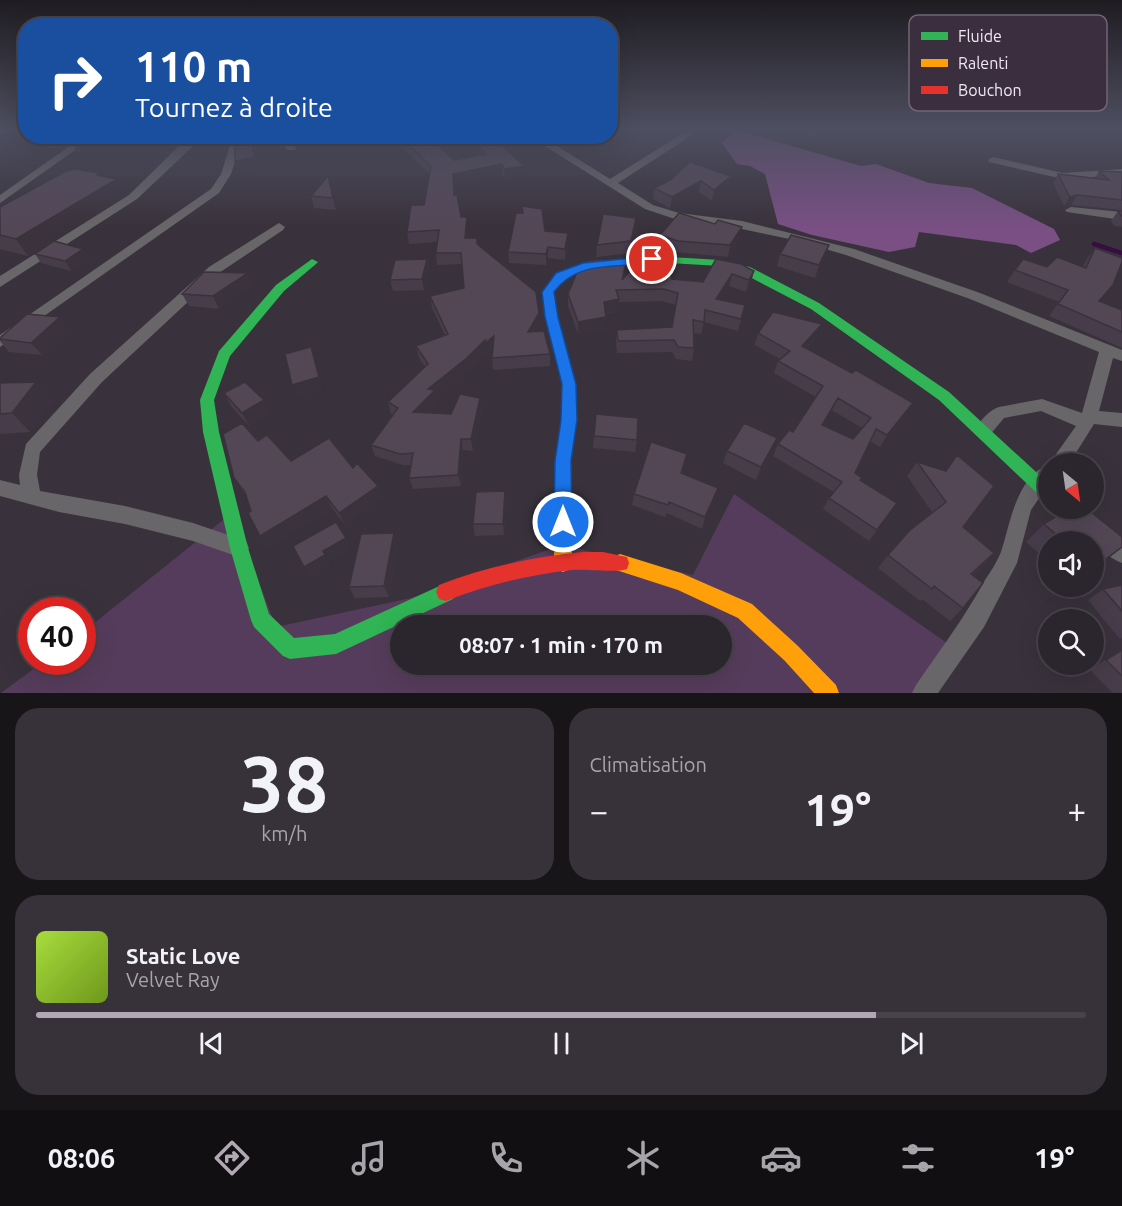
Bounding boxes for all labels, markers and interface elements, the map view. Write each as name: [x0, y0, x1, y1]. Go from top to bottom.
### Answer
legend: [909, 15, 1107, 111]
text: Fluide: [958, 27, 1002, 45]
icon: right: [36, 42, 114, 120]
text: 110 m: [135, 43, 252, 90]
text: Ralenti: [958, 54, 1009, 72]
text: Bouchon: [958, 81, 1022, 99]
text: Tournez à droite: [135, 92, 333, 122]
pin: [626, 233, 677, 284]
icon: arrive: [635, 242, 668, 275]
north arrow: [1038, 453, 1104, 519]
map controls: [1038, 453, 1104, 675]
position arrow: [531, 490, 595, 554]
button: sound: [1038, 531, 1104, 597]
speed limit sign: 40: [18, 597, 96, 675]
button: search: [1038, 609, 1104, 675]
text: 08:07 · 1 min · 170 m: [459, 632, 663, 657]
text: 38: [240, 739, 328, 827]
text: Climatisation: [590, 753, 707, 776]
text: 19°: [804, 784, 871, 835]
text: −: [590, 792, 608, 829]
text: +: [1067, 792, 1086, 829]
text: km/h: [261, 822, 307, 845]
text: Static Love: [126, 943, 241, 968]
text: Velvet Ray: [126, 968, 220, 991]
icon: previous: [195, 1027, 228, 1060]
icon: pause: [545, 1027, 578, 1060]
icon: next: [895, 1027, 928, 1060]
icon: directions: [211, 1137, 253, 1179]
icon: music: [348, 1137, 390, 1179]
icon: phone: [485, 1137, 527, 1179]
icon: climate: [622, 1137, 664, 1179]
icon: car: [760, 1137, 802, 1179]
icon: filters: [897, 1137, 939, 1179]
text: 08:06: [48, 1143, 115, 1173]
text: 19°: [1034, 1143, 1074, 1173]

